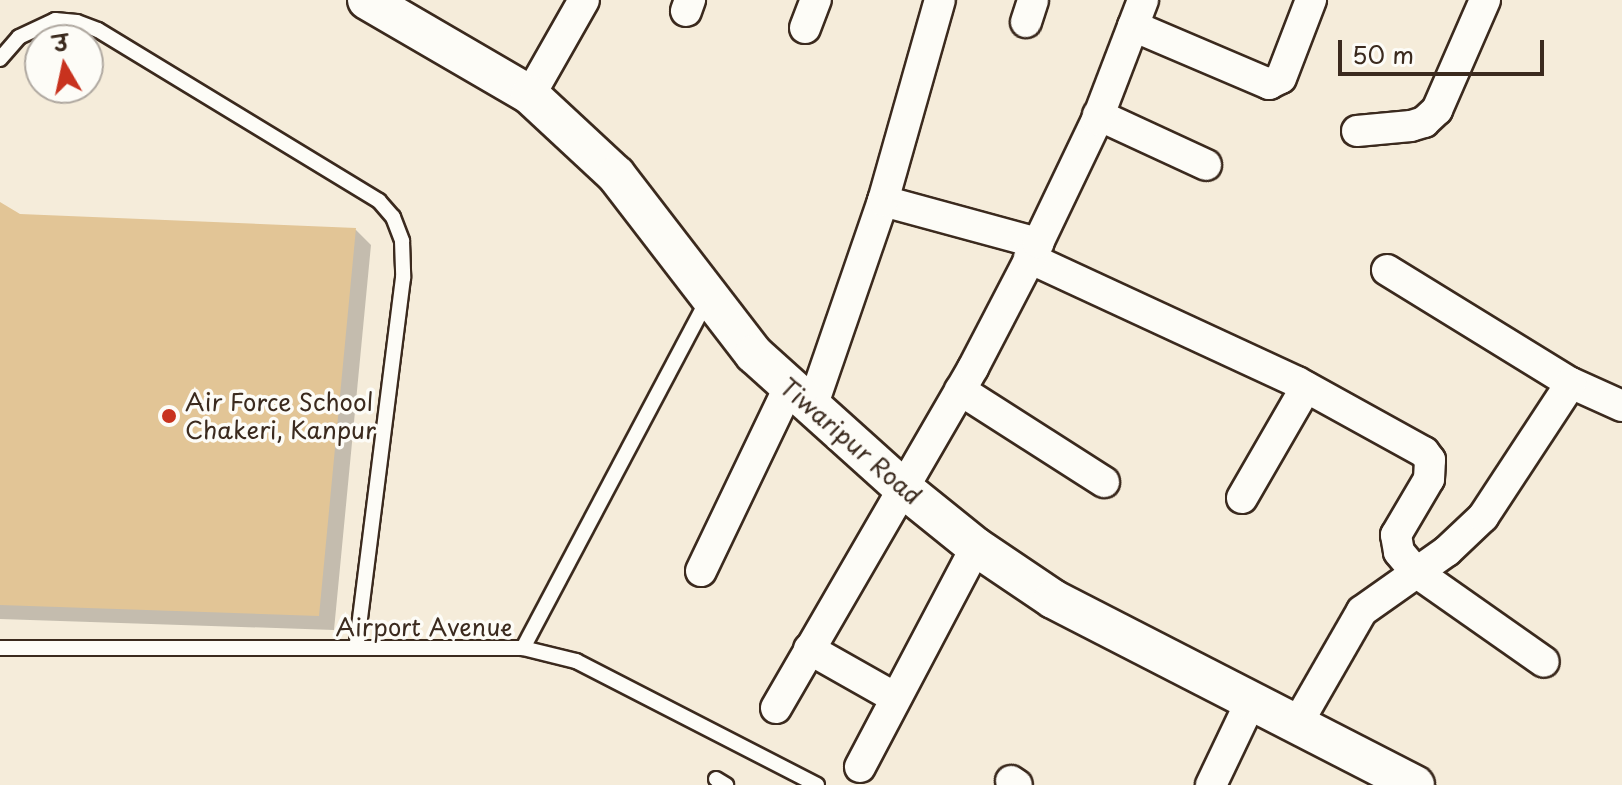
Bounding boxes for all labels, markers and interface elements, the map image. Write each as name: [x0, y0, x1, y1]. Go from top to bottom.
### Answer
north arrow: [24, 24, 104, 104]
text: उ: [51, 24, 70, 59]
scale bar: [1342, 24, 1548, 74]
text: 50 m: [1352, 36, 1414, 72]
street label: Tiwaripur Road: [774, 372, 928, 510]
place label: Air Force School Chakeri, Kanpur: [185, 388, 377, 444]
marker: Air Force School Chakeri, Kanpur: [160, 407, 178, 425]
street label: Airport Avenue: [336, 613, 512, 641]

